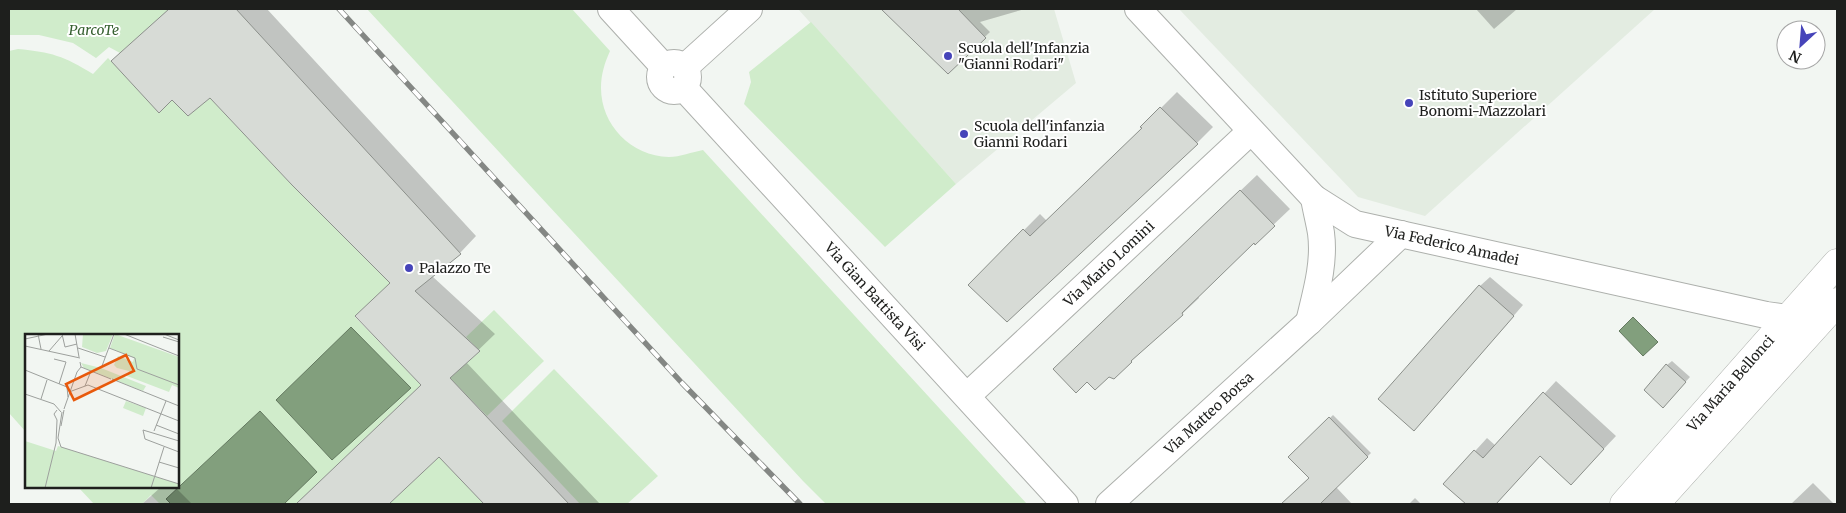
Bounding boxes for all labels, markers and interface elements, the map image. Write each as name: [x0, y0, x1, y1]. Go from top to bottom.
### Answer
north arrow: [1776, 20, 1826, 70]
park label: ParcoTe: [69, 21, 119, 39]
place label: Scuola dell'Infanzia "Gianni Rodari": [958, 39, 1090, 73]
text: N: [1786, 46, 1804, 67]
marker: Scuola dell'Infanzia "Gianni Rodari": [942, 50, 954, 62]
place label: Istituto Superiore Bonomi-Mazzolari: [1419, 86, 1547, 120]
marker: Istituto Superiore Bonomi-Mazzolari: [1403, 97, 1415, 109]
place label: Scuola dell'infanzia Gianni Rodari: [974, 117, 1105, 151]
marker: Scuola dell'infanzia Gianni Rodari: [958, 128, 970, 140]
street label: Via Mario Lomini: [1059, 217, 1158, 311]
street label: Via Federico Amadei: [1382, 222, 1521, 269]
street label: Via Gian Battista Visi: [820, 238, 929, 355]
place label: Palazzo Te: [419, 259, 491, 277]
marker: Palazzo Te: [403, 262, 415, 274]
street label: Via Maria Bellonci: [1683, 331, 1778, 436]
inset map: [25, 334, 179, 488]
street label: Via Matteo Borsa: [1160, 368, 1258, 459]

